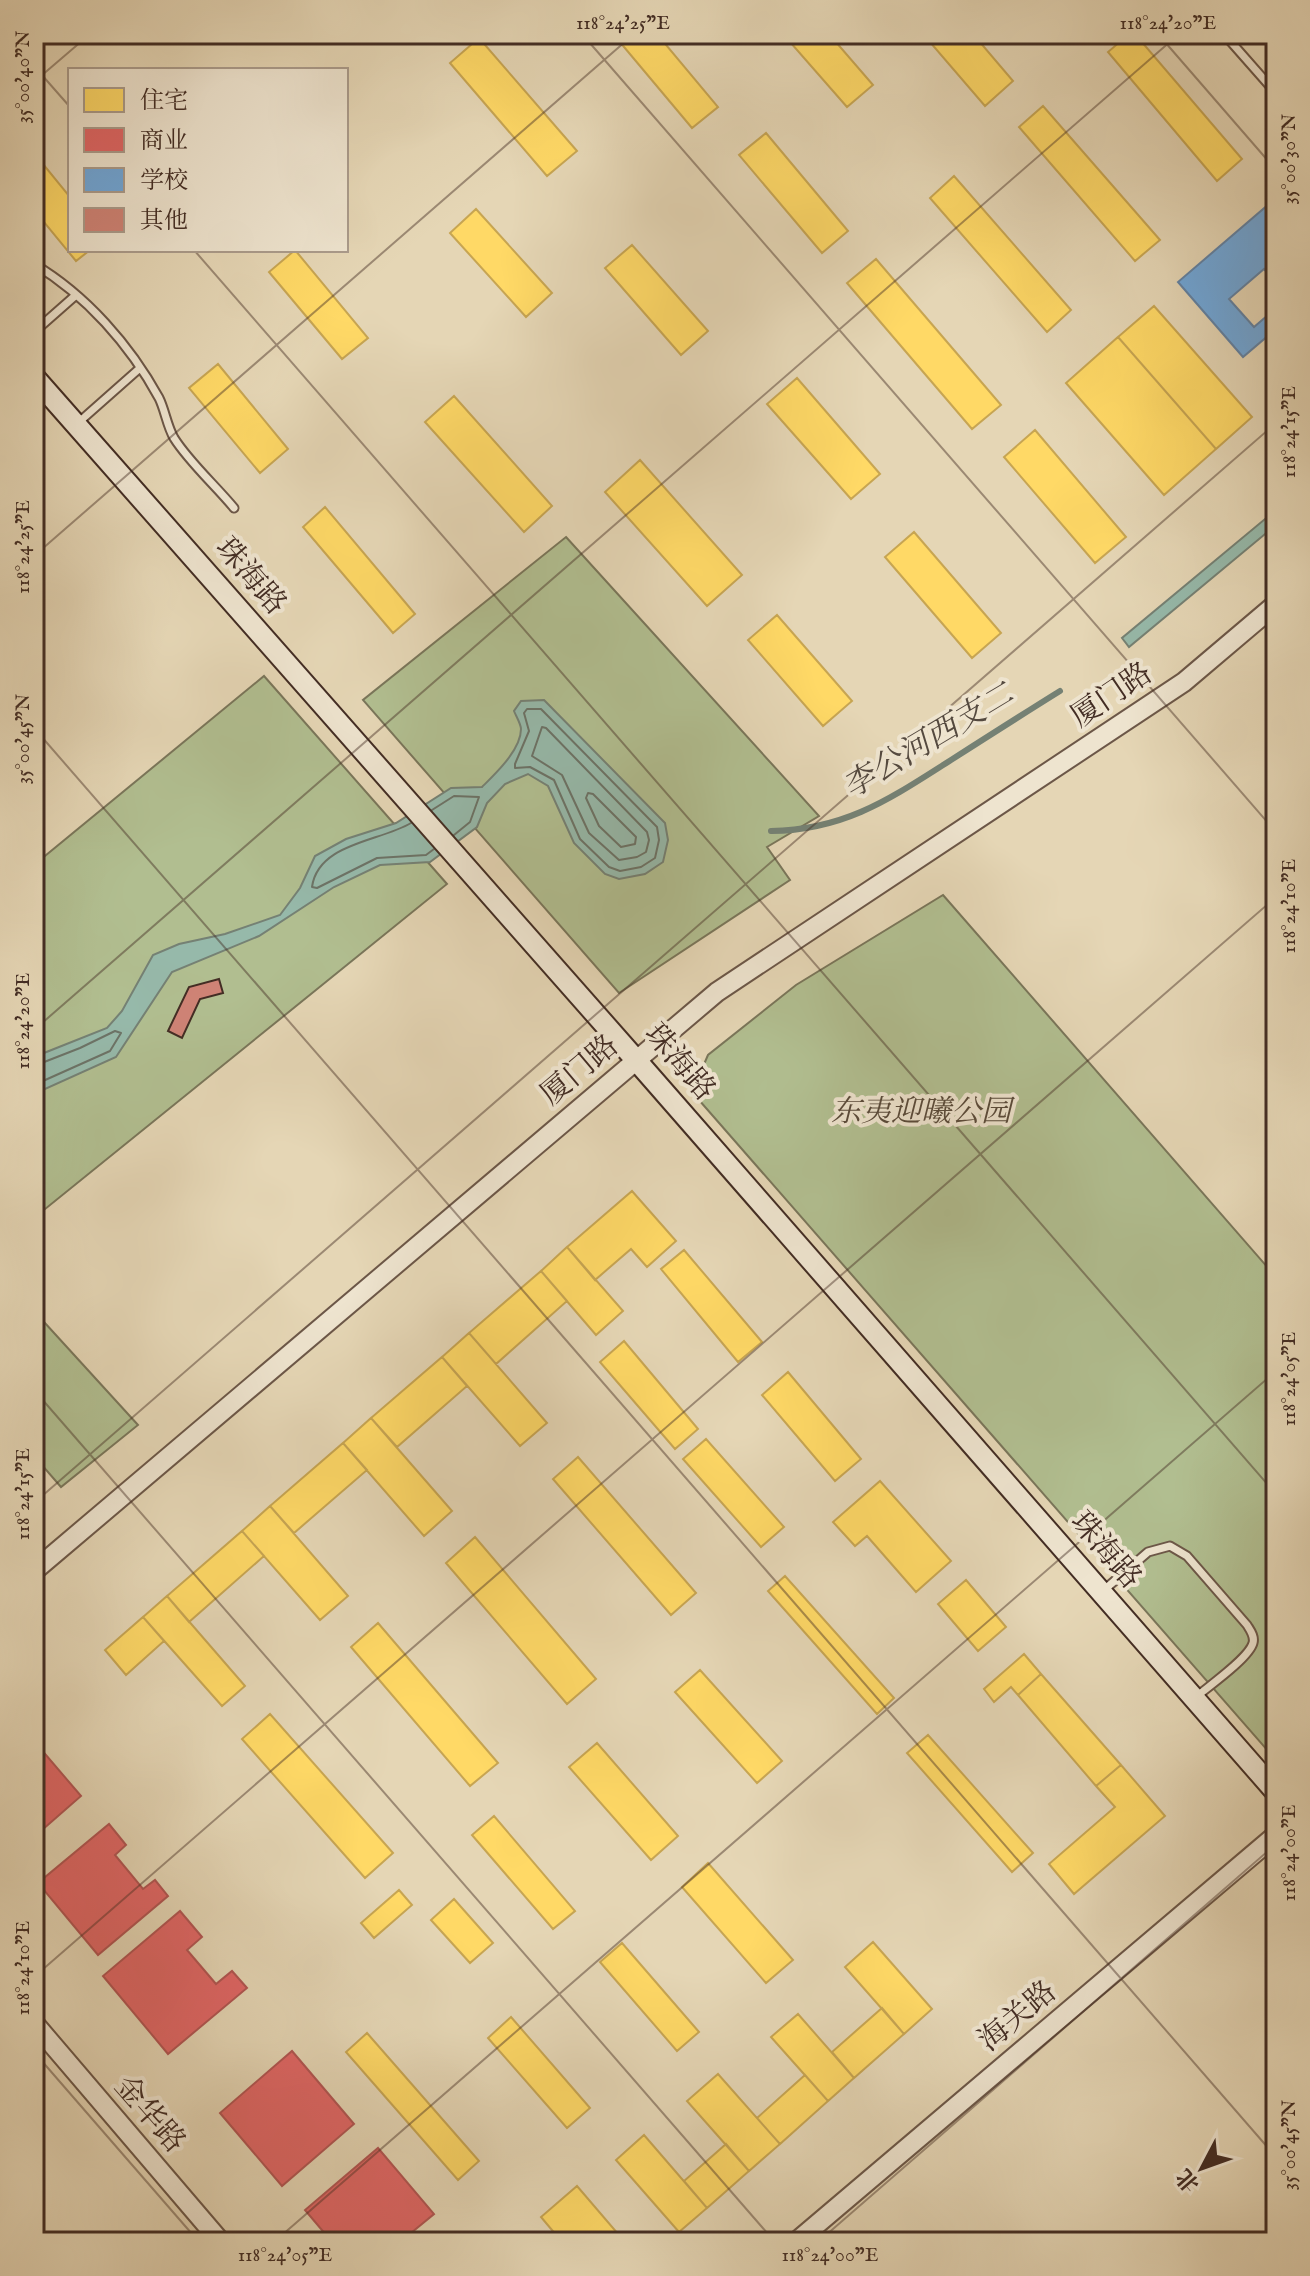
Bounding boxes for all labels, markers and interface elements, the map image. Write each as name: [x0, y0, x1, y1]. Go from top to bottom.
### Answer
text: 118°24'25"E: [576, 11, 670, 36]
text: 118°24'20"E: [1120, 11, 1217, 36]
text: 35°00'40"N: [11, 30, 36, 124]
legend: [68, 68, 348, 252]
text: 住宅: [140, 86, 188, 117]
text: 35°00'30"N: [1277, 114, 1302, 204]
text: 商业: [140, 126, 188, 157]
text: 学校: [140, 166, 188, 197]
text: 其他: [140, 206, 188, 237]
text: 118°24'15"E: [1277, 386, 1302, 478]
text: 118°24'25"E: [11, 500, 36, 594]
street label: 珠海路: [206, 531, 294, 623]
street label: 厦门路: [1064, 655, 1160, 737]
water label: 李公河西支二: [836, 674, 1023, 809]
text: 35°00'45"N: [11, 694, 36, 784]
text: 118°24'10"E: [1277, 858, 1302, 953]
text: 118°24'20"E: [11, 972, 36, 1069]
street label: 珠海路: [635, 1017, 723, 1109]
street label: 厦门路: [533, 1028, 627, 1114]
park label: 东夷迎曦公园: [831, 1094, 1015, 1132]
text: 118°24'05"E: [1277, 1332, 1302, 1426]
text: 118°24'15"E: [11, 1448, 36, 1540]
street label: 珠海路: [1061, 1505, 1149, 1597]
text: 118°24'00"E: [1277, 1804, 1302, 1902]
text: 118°24'10"E: [11, 1920, 36, 2015]
street label: 海关路: [971, 1974, 1065, 2060]
street label: 金华路: [105, 2069, 193, 2161]
text: 35°00'45"N: [1277, 2100, 1302, 2190]
north arrow: [1162, 2128, 1242, 2208]
text: 北: [1171, 2162, 1206, 2197]
text: 118°24'05"E: [238, 2243, 332, 2268]
text: 118°24'00"E: [781, 2243, 879, 2268]

